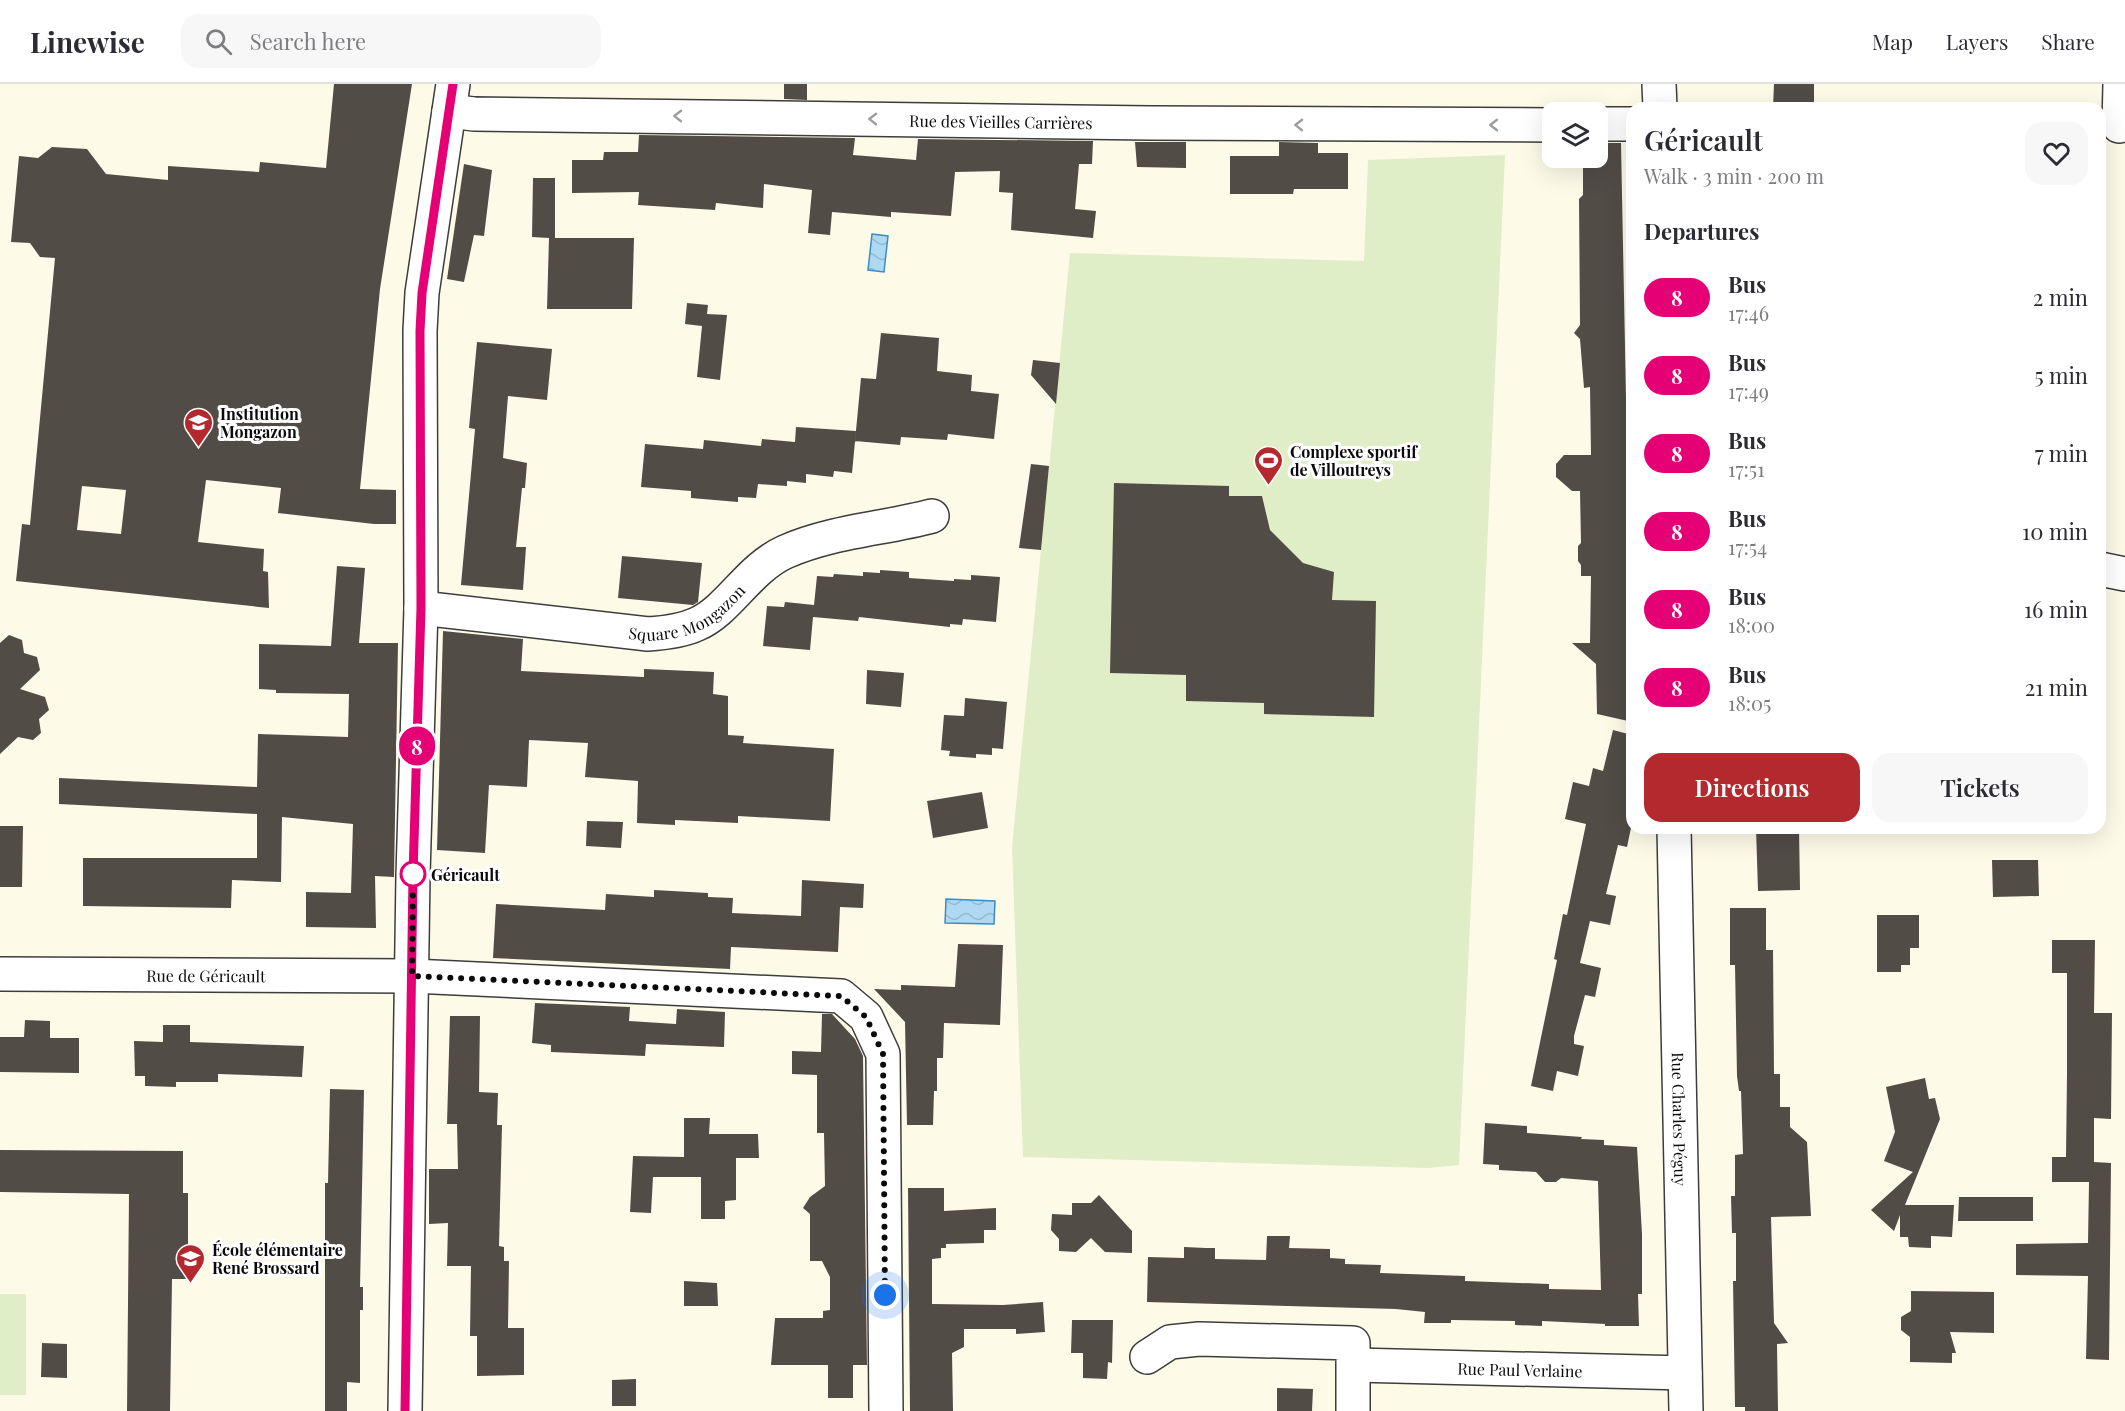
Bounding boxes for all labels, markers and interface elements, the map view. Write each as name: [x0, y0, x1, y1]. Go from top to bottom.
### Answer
search box: [181, 14, 601, 68]
text: Linewise: [30, 23, 145, 60]
icon: search: [202, 25, 235, 58]
text: Search here: [250, 26, 366, 56]
text: Map: [1872, 27, 1913, 55]
text: Layers: [1946, 27, 2008, 55]
text: Share: [2041, 27, 2095, 55]
map controls: [1542, 102, 1608, 168]
button: layers: [1542, 102, 1608, 168]
street label: Rue des Vieilles Carrières: [909, 109, 1093, 133]
one-way arrow: [674, 110, 683, 122]
one-way arrow: [869, 113, 878, 125]
one-way arrow: [1295, 119, 1304, 131]
one-way arrow: [1490, 119, 1499, 131]
text: Géricault: [1644, 121, 1763, 158]
button: heart: [2025, 122, 2088, 185]
text: Walk · 3 min · 200 m: [1644, 162, 1824, 189]
text: Departures: [1644, 216, 1759, 246]
text: Bus: [1728, 269, 1766, 299]
text: 2 min: [2033, 282, 2088, 312]
text: 8: [1671, 283, 1683, 311]
text: 17:46: [1728, 299, 1769, 326]
text: Bus: [1728, 347, 1766, 377]
text: 5 min: [2035, 360, 2088, 390]
text: 8: [1671, 361, 1683, 389]
text: 17:49: [1728, 377, 1769, 404]
place label: Institution Mongazon: [220, 403, 299, 442]
school or university icon: Institution Mongazon: [183, 406, 215, 448]
text: Bus: [1728, 425, 1766, 455]
text: 7 min: [2035, 438, 2088, 468]
text: 8: [1671, 439, 1683, 467]
place label: Complexe sportif de Villoutreys: [1290, 441, 1418, 480]
sports icon: Complexe sportif de Villoutreys: [1253, 444, 1285, 486]
text: 17:51: [1728, 455, 1765, 482]
text: Bus: [1728, 503, 1766, 533]
text: 10 min: [2022, 516, 2088, 546]
text: 8: [1671, 517, 1683, 545]
text: 17:54: [1728, 533, 1767, 560]
street label: Square Mongazon: [627, 579, 749, 645]
text: Bus: [1728, 581, 1766, 611]
text: 16 min: [2024, 594, 2088, 624]
text: 8: [1671, 595, 1683, 623]
text: 18:00: [1728, 611, 1775, 638]
text: Bus: [1728, 659, 1766, 689]
text: 21 min: [2025, 672, 2088, 702]
text: 8: [1671, 673, 1683, 701]
text: 18:05: [1728, 689, 1771, 716]
line badge: 8: [398, 726, 436, 766]
text: 8: [411, 732, 423, 760]
button: Directions: [1644, 753, 1860, 822]
button: Tickets: [1872, 753, 2088, 822]
marker: Géricault: [400, 861, 426, 887]
place label: Géricault: [431, 864, 500, 885]
street label: Rue de Géricault: [146, 964, 266, 986]
street label: Rue Charles Péguy: [1668, 1052, 1692, 1186]
place label: École élémentaire René Brossard: [212, 1239, 343, 1278]
school or university icon: École élémentaire René Brossard: [175, 1242, 207, 1284]
your location: [870, 1280, 900, 1310]
street label: Rue Paul Verlaine: [1457, 1357, 1583, 1381]

